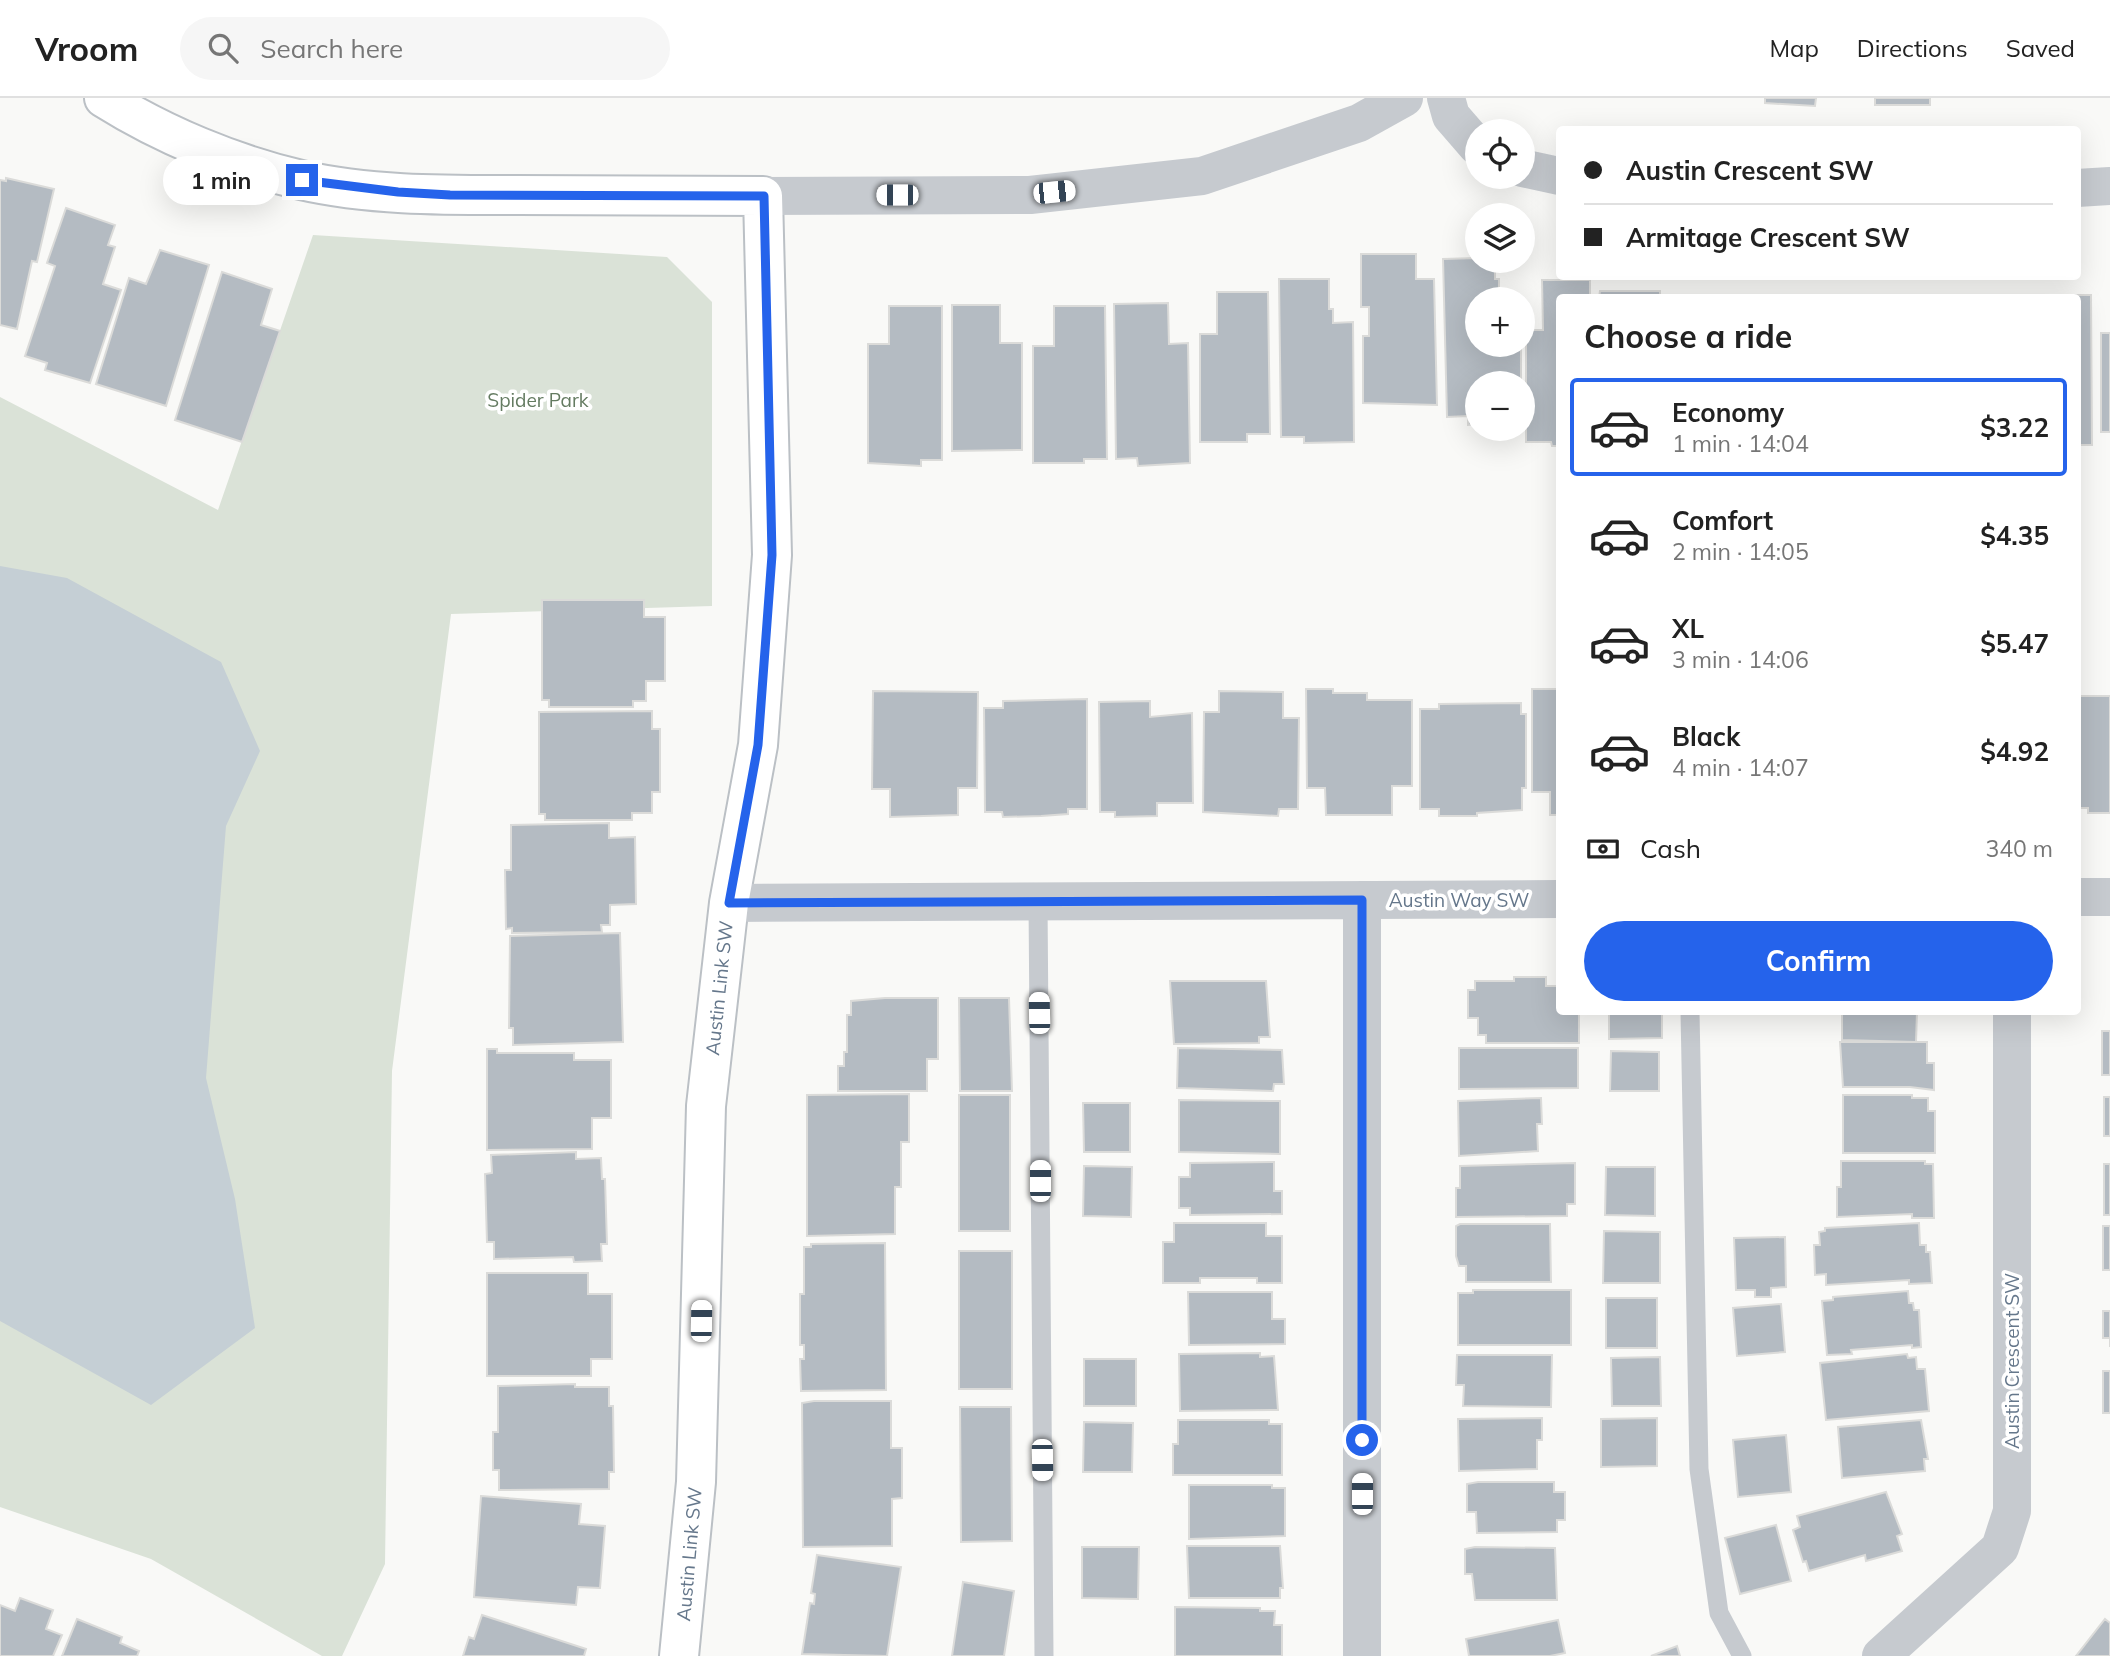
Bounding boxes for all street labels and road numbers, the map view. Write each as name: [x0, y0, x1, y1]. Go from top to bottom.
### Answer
street label: Austin Way SW: [1389, 888, 1529, 912]
street label: Austin Link SW: [700, 920, 738, 1056]
street label: Austin Crescent SW: [2000, 1273, 2024, 1449]
street label: Austin Link SW: [671, 1486, 707, 1622]

